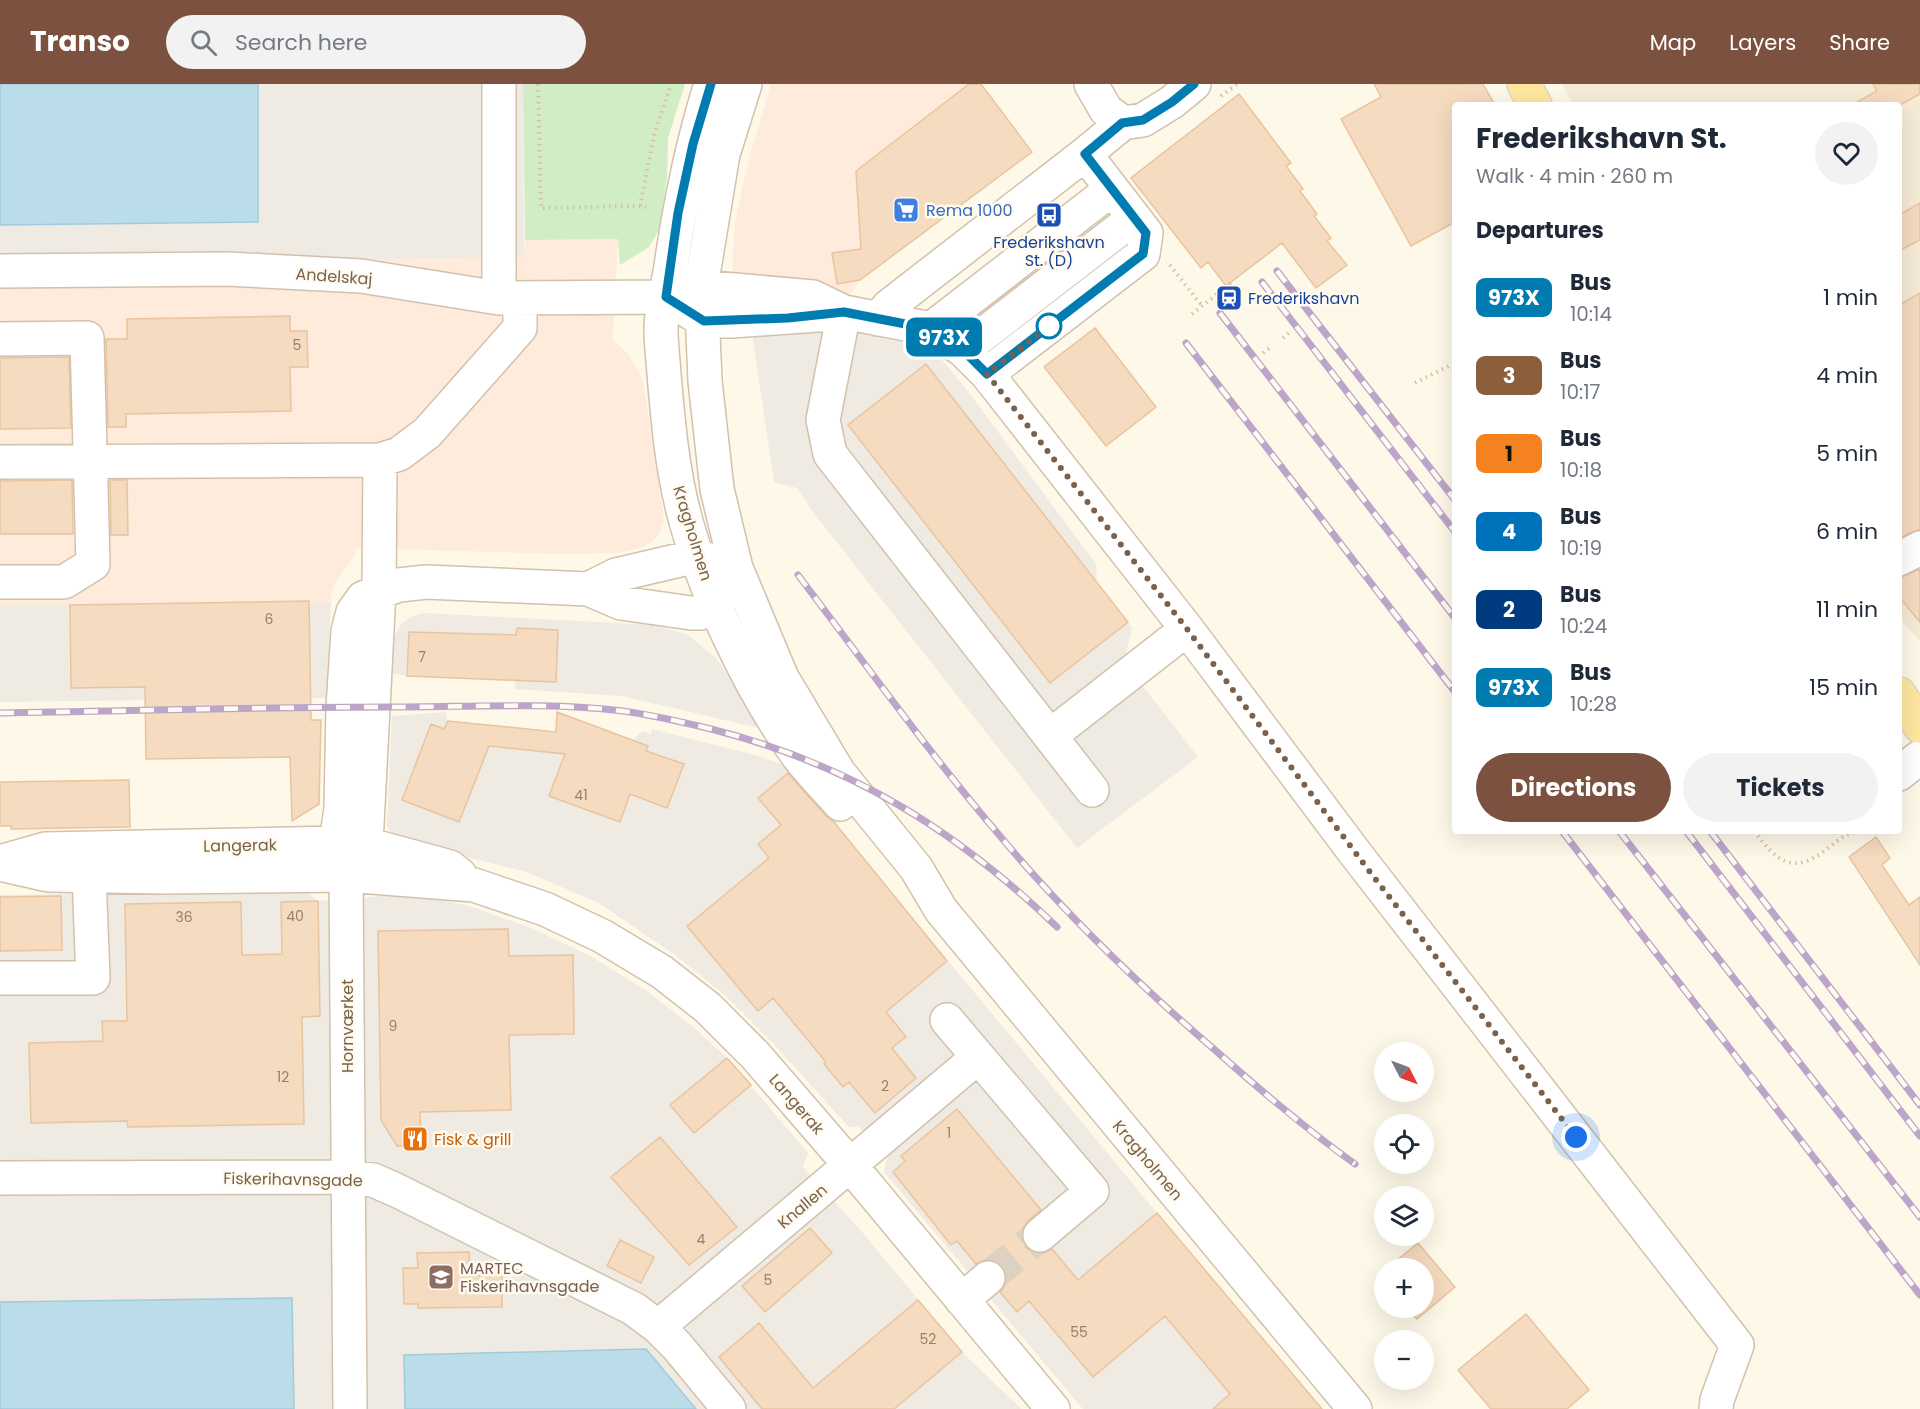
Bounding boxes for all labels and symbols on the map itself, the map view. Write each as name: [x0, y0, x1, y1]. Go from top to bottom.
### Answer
supermarket icon: Rema 1000: [891, 195, 921, 225]
place label: Rema 1000: [926, 199, 1012, 222]
bus stop icon: Frederikshavn St. (D): [1034, 200, 1064, 230]
place label: Frederikshavn St. (D): [993, 231, 1105, 272]
street label: Andelskaj: [295, 262, 373, 291]
station icon: Frederikshavn: [1214, 283, 1244, 313]
place label: Frederikshavn: [1248, 287, 1359, 310]
unlabelled marker: [1036, 313, 1062, 339]
line badge: 973X: [902, 318, 986, 356]
house number: 5: [293, 335, 301, 355]
street label: Kragholmen: [667, 483, 718, 583]
house number: 6: [265, 609, 274, 629]
house number: 7: [418, 647, 426, 667]
house number: 41: [574, 785, 588, 805]
street label: Langerak: [203, 833, 278, 858]
house number: 40: [286, 906, 304, 926]
house number: 36: [175, 907, 193, 927]
street label: Hornværket: [336, 979, 359, 1073]
house number: 9: [389, 1016, 397, 1036]
north arrow: [1374, 1042, 1434, 1102]
house number: 12: [277, 1067, 289, 1087]
street label: Langerak: [764, 1069, 830, 1140]
house number: 2: [881, 1076, 889, 1096]
street label: Kragholmen: [1107, 1115, 1188, 1205]
your location: [1561, 1122, 1591, 1152]
house number: 1: [947, 1123, 951, 1143]
restaurant icon: Fisk & grill: [400, 1124, 430, 1154]
place label: Fisk & grill: [434, 1128, 512, 1151]
street label: Fiskerihavnsgade: [223, 1167, 363, 1192]
street label: Knallen: [772, 1179, 832, 1234]
house number: 4: [697, 1229, 706, 1249]
place label: MARTEC Fiskerihavnsgade: [460, 1257, 599, 1298]
school or university icon: MARTEC Fiskerihavnsgade: [426, 1262, 456, 1292]
house number: 5: [764, 1270, 772, 1290]
house number: 55: [1070, 1322, 1088, 1342]
house number: 52: [920, 1329, 936, 1349]

